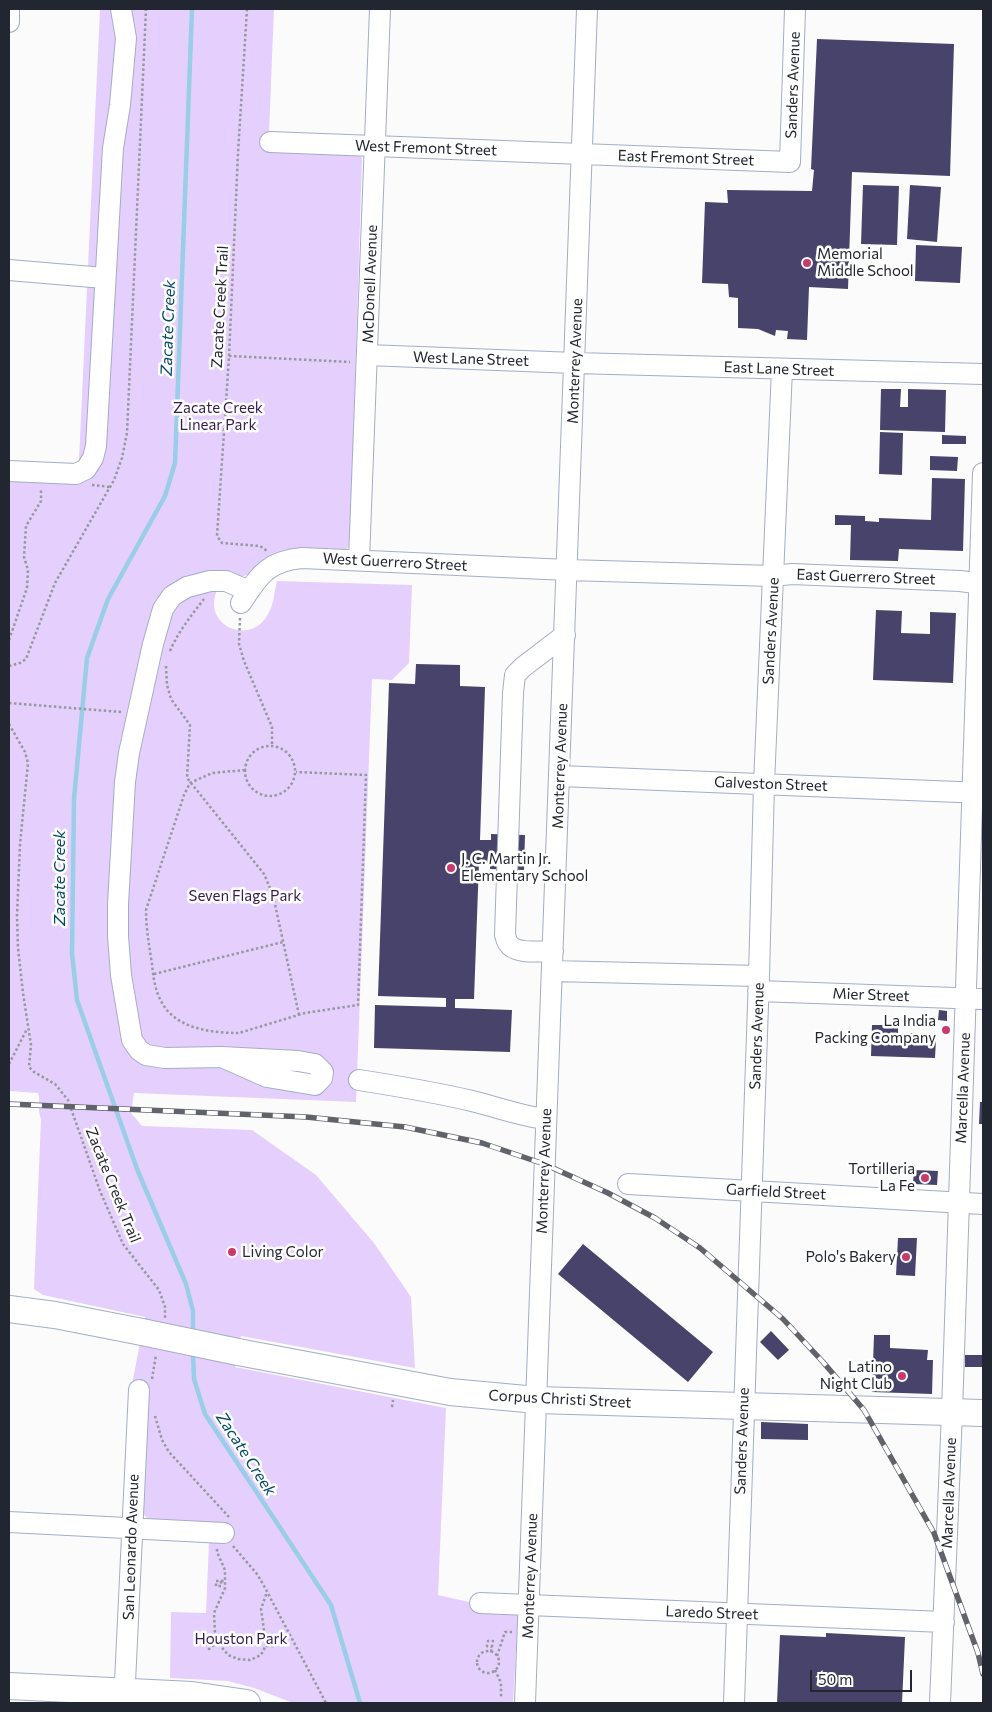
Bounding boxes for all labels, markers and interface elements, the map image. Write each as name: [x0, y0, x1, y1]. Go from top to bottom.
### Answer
street label: Sanders Avenue: [782, 31, 804, 139]
street label: West Fremont Street: [355, 137, 497, 159]
street label: East Fremont Street: [617, 147, 755, 169]
street label: McDonell Avenue: [359, 224, 381, 344]
street label: Zacate Creek Trail: [208, 245, 232, 369]
place label: Memorial Middle School: [817, 245, 914, 280]
marker: Memorial Middle School: [801, 257, 813, 269]
water label: Zacate Creek: [157, 280, 179, 376]
street label: Monterrey Avenue: [564, 298, 586, 424]
street label: West Lane Street: [413, 348, 529, 370]
street label: East Lane Street: [723, 358, 835, 380]
park label: Zacate Creek Linear Park: [173, 399, 263, 434]
street label: West Guerrero Street: [322, 549, 468, 575]
street label: East Guerrero Street: [796, 566, 936, 588]
street label: Sanders Avenue: [759, 577, 783, 685]
street label: Monterrey Avenue: [549, 703, 571, 829]
street label: Galveston Street: [714, 773, 828, 795]
water label: Zacate Creek: [50, 830, 70, 926]
place label: J. C. Martin Jr. Elementary School: [461, 850, 588, 885]
marker: J. C. Martin Jr. Elementary School: [445, 862, 457, 874]
park label: Seven Flags Park: [189, 887, 301, 905]
street label: Sanders Avenue: [746, 982, 768, 1090]
street label: Mier Street: [832, 985, 910, 1005]
place label: La India Packing Company: [815, 1012, 936, 1047]
marker: La India Packing Company: [940, 1024, 952, 1036]
street label: Marcella Avenue: [952, 1032, 974, 1144]
street label: Monterrey Avenue: [533, 1108, 555, 1234]
street label: Zacate Creek Trail: [82, 1125, 144, 1245]
place label: Tortilleria La Fe: [848, 1160, 915, 1195]
marker: Tortilleria La Fe: [919, 1172, 931, 1184]
street label: Garfield Street: [725, 1180, 827, 1204]
place label: Living Color: [242, 1243, 324, 1261]
marker: Living Color: [226, 1246, 238, 1258]
place label: Polo's Bakery: [805, 1248, 896, 1266]
marker: Polo's Bakery: [900, 1251, 912, 1263]
place label: Latino Night Club: [820, 1358, 892, 1393]
marker: Latino Night Club: [896, 1370, 908, 1382]
street label: Corpus Christi Street: [488, 1386, 632, 1412]
street label: Sanders Avenue: [731, 1387, 753, 1495]
water label: Zacate Creek: [212, 1409, 280, 1499]
street label: Marcella Avenue: [938, 1437, 960, 1549]
street label: San Leonardo Avenue: [119, 1474, 143, 1620]
street label: Monterrey Avenue: [519, 1513, 541, 1639]
street label: Laredo Street: [665, 1602, 759, 1624]
park label: Houston Park: [194, 1630, 288, 1648]
scale bar: [812, 1660, 914, 1692]
text: 50 m: [818, 1670, 852, 1688]

